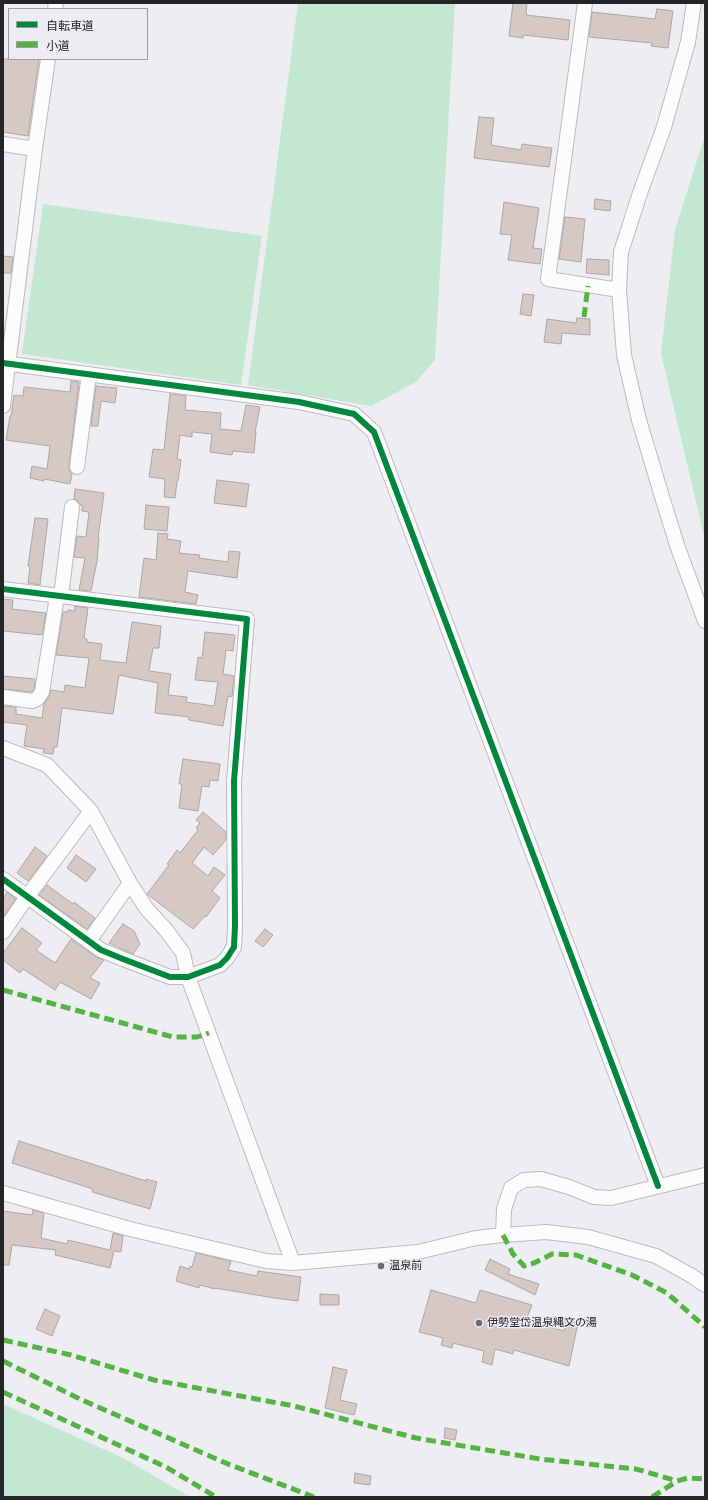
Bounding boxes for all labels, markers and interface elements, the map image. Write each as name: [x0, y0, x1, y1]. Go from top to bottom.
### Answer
legend: [8, 8, 148, 60]
text: 自転車道: [46, 19, 94, 33]
text: 小道: [46, 39, 70, 53]
place label: 温泉前: [389, 1259, 422, 1273]
marker: 温泉前: [376, 1261, 386, 1271]
place label: 伊勢堂岱温泉縄文の湯: [487, 1316, 597, 1330]
marker: 伊勢堂岱温泉縄文の湯: [474, 1318, 484, 1328]

